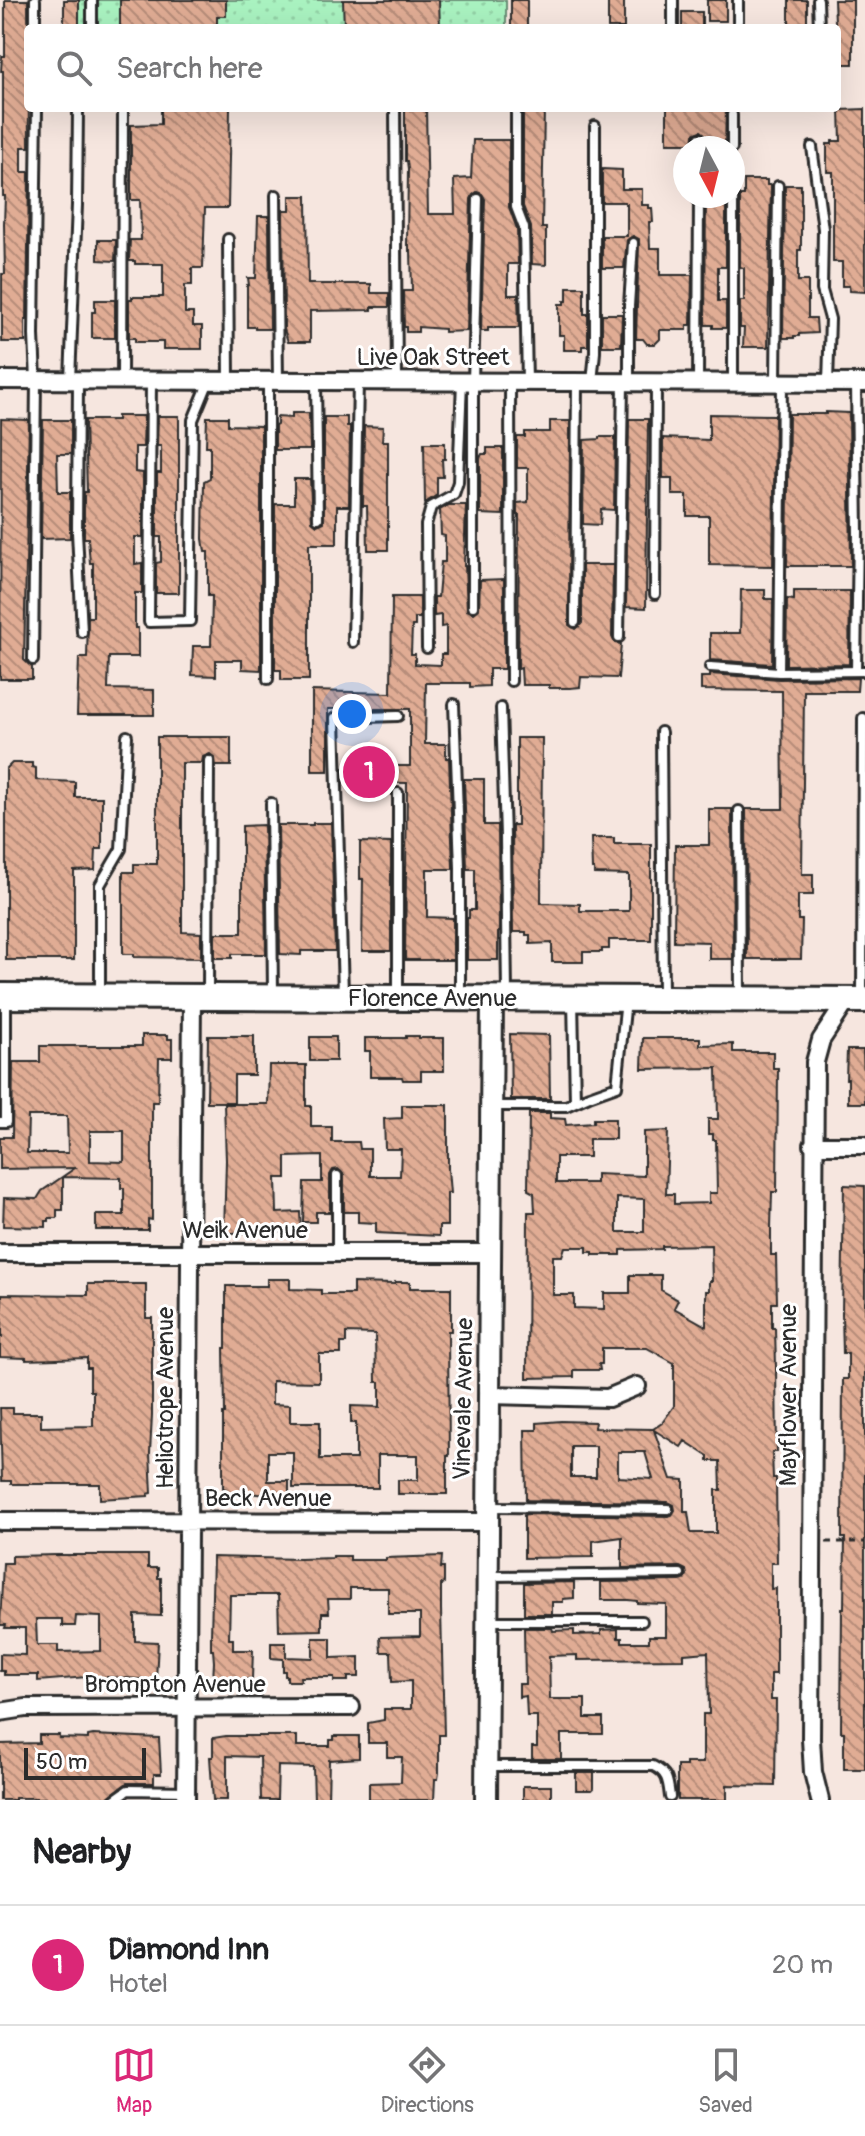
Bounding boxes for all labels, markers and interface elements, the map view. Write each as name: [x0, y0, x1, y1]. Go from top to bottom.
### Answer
search box: [24, 24, 841, 112]
icon: search: [52, 46, 96, 90]
text: Search here: [116, 50, 263, 87]
north arrow: [673, 136, 745, 208]
street label: Live Oak Street: [356, 343, 510, 372]
your location: [332, 694, 372, 734]
pin: 1: [343, 742, 395, 802]
street label: Florence Avenue: [347, 984, 517, 1013]
street label: Weik Avenue: [182, 1216, 308, 1245]
street label: Mayflower Avenue: [774, 1304, 803, 1486]
street label: Heliotrope Avenue: [151, 1307, 180, 1489]
street label: Vinevale Avenue: [448, 1317, 479, 1480]
street label: Beck Avenue: [205, 1484, 331, 1513]
street label: Brompton Avenue: [84, 1670, 266, 1699]
scale bar: [24, 1744, 146, 1780]
text: 50 m: [36, 1748, 87, 1776]
text: Nearby: [32, 1831, 131, 1874]
text: Diamond Inn: [108, 1931, 269, 1968]
text: 1: [53, 1949, 63, 1981]
text: 20 m: [772, 1949, 833, 1981]
text: Hotel: [108, 1968, 168, 2000]
tab: Map: [112, 2043, 156, 2119]
tab: Directions: [381, 2043, 474, 2119]
tab: Saved: [698, 2043, 753, 2119]

